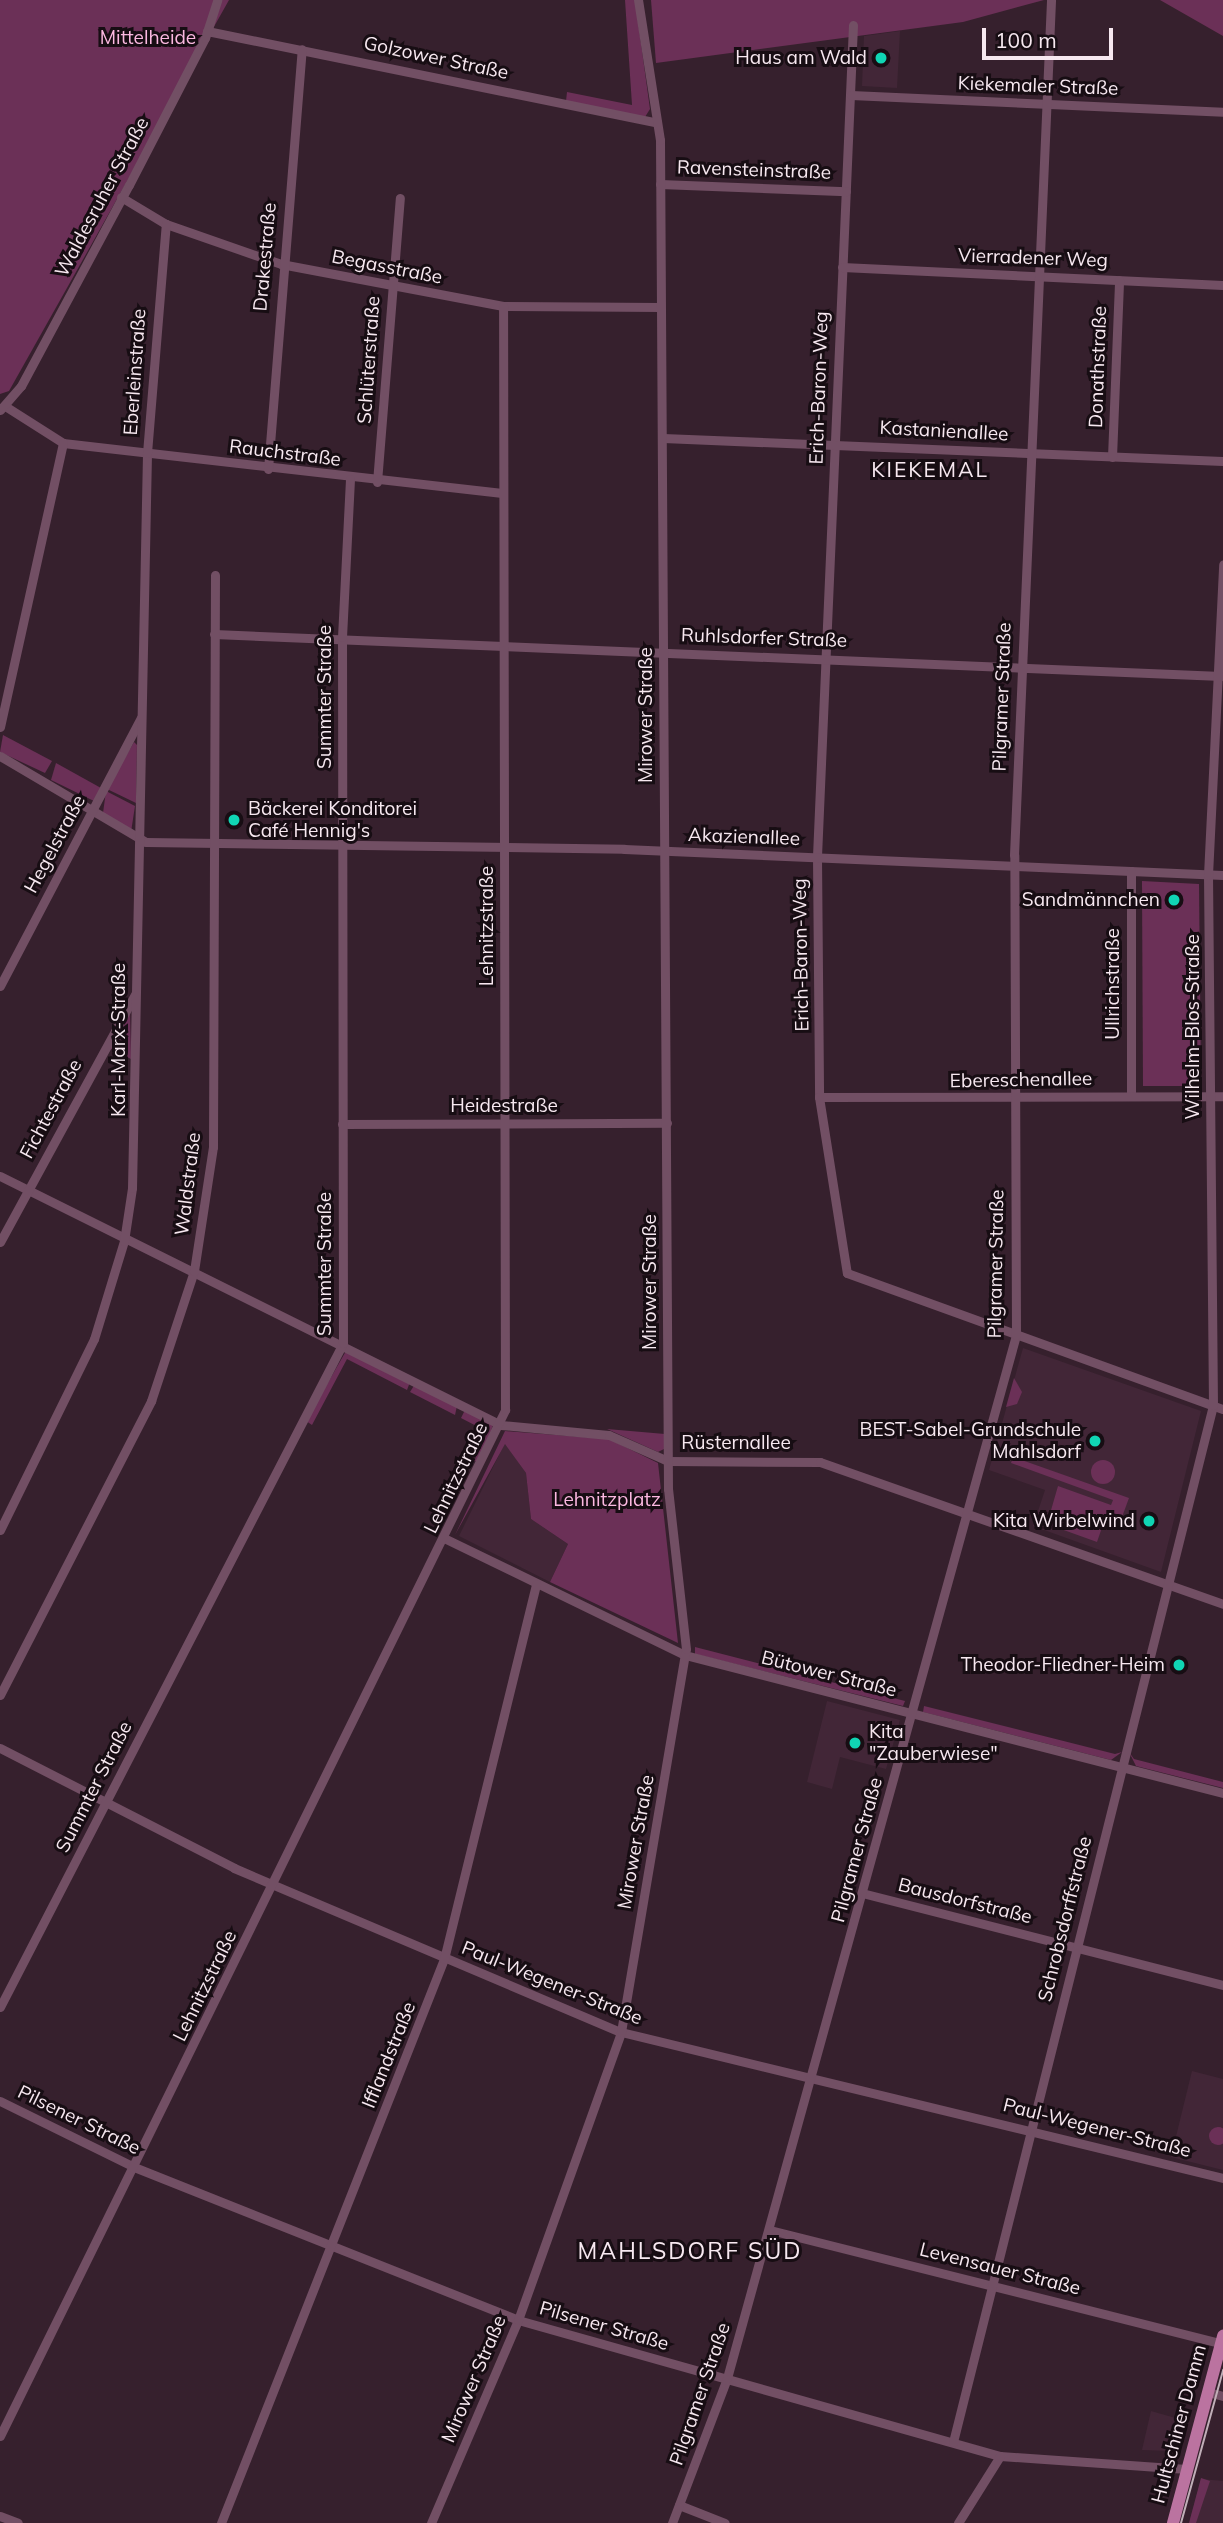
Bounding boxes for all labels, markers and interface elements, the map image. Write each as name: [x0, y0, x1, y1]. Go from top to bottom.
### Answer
scale bar: [985, 14, 1116, 58]
park label: Mittelheide: [100, 27, 196, 49]
text: 100 m: [995, 27, 1057, 53]
street label: Golzower Straße: [362, 32, 510, 84]
place label: Haus am Wald: [735, 47, 867, 69]
marker: Haus am Wald: [873, 50, 889, 66]
street label: Kiekemaler Straße: [957, 72, 1119, 100]
street label: Waldesruher Straße: [50, 113, 154, 281]
street label: Ravensteinstraße: [677, 156, 831, 184]
street label: Drakestraße: [249, 202, 281, 312]
street label: Vierradener Weg: [958, 244, 1108, 272]
street label: Begasstraße: [330, 245, 444, 289]
street label: Schlüterstraße: [353, 295, 385, 425]
street label: Donathstraße: [1084, 306, 1112, 428]
street label: Eberleinstraße: [119, 308, 151, 436]
street label: Erich-Baron-Weg: [805, 311, 833, 465]
street label: Kastanienallee: [879, 416, 1009, 446]
street label: Rauchstraße: [228, 435, 342, 471]
district label: KIEKEMAL: [872, 456, 988, 482]
street label: Pilgramer Straße: [988, 622, 1016, 772]
street label: Ruhlsdorfer Straße: [681, 624, 847, 652]
street label: Summter Straße: [314, 625, 336, 769]
street label: Mirower Straße: [635, 647, 657, 783]
street label: Hegelstraße: [20, 791, 90, 897]
place label: Bäckerei Konditorei Café Hennig's: [248, 798, 417, 842]
marker: Bäckerei Konditorei Café Hennig's: [226, 812, 242, 828]
street label: Akazienallee: [688, 824, 800, 850]
street label: Lehnitzstraße: [476, 866, 498, 986]
street label: Erich-Baron-Weg: [788, 878, 814, 1032]
place label: Sandmännchen: [1022, 889, 1160, 911]
marker: Sandmännchen: [1166, 892, 1182, 908]
street label: Ullrichstraße: [1102, 928, 1124, 1040]
street label: Wilhelm-Blos-Straße: [1182, 934, 1204, 1120]
street label: Karl-Marx-Straße: [108, 963, 130, 1117]
street label: Fichtestraße: [15, 1055, 87, 1163]
street label: Ebereschenallee: [950, 1067, 1092, 1093]
street label: Heidestraße: [450, 1095, 558, 1117]
street label: Waldstraße: [170, 1131, 206, 1237]
street label: Pilgramer Straße: [983, 1189, 1009, 1339]
street label: Summter Straße: [314, 1192, 336, 1336]
street label: Mirower Straße: [639, 1214, 661, 1350]
street label: Lehnitzstraße: [419, 1419, 493, 1537]
place label: BEST-Sabel-Grundschule Mahlsdorf: [860, 1419, 1081, 1463]
street label: Rüsternallee: [681, 1432, 791, 1454]
marker: BEST-Sabel-Grundschule Mahlsdorf: [1087, 1433, 1103, 1449]
park label: Lehnitzplatz: [553, 1489, 661, 1511]
place label: Kita Wirbelwind: [993, 1510, 1135, 1532]
marker: Kita Wirbelwind: [1141, 1513, 1157, 1529]
street label: Bütower Straße: [759, 1646, 899, 1702]
place label: Theodor-Fliedner-Heim: [961, 1654, 1165, 1676]
marker: Theodor-Fliedner-Heim: [1171, 1657, 1187, 1673]
street label: Summter Straße: [51, 1718, 137, 1856]
place label: Kita "Zauberwiese": [869, 1721, 998, 1765]
marker: Kita "Zauberwiese": [847, 1735, 863, 1751]
street label: Mirower Straße: [613, 1773, 659, 1911]
street label: Pilgramer Straße: [827, 1775, 887, 1925]
street label: Schrobsdorffstraße: [1033, 1834, 1097, 2004]
street label: Bausdorfstraße: [896, 1873, 1034, 1929]
street label: Lehnitzstraße: [168, 1927, 242, 2045]
street label: Paul-Wegener-Straße: [458, 1936, 646, 2030]
street label: Ifflandstraße: [357, 1999, 421, 2111]
street label: Pilsener Straße: [14, 2080, 144, 2160]
street label: Paul-Wegener-Straße: [1001, 2094, 1193, 2162]
district label: MAHLSDORF SÜD: [579, 2237, 801, 2265]
street label: Levensauer Straße: [917, 2238, 1083, 2300]
street label: Pilsener Straße: [537, 2297, 671, 2355]
street label: Mirower Straße: [437, 2312, 511, 2446]
street label: Pilgramer Straße: [665, 2320, 735, 2468]
street label: Hultschiner Damm: [1147, 2342, 1211, 2506]

